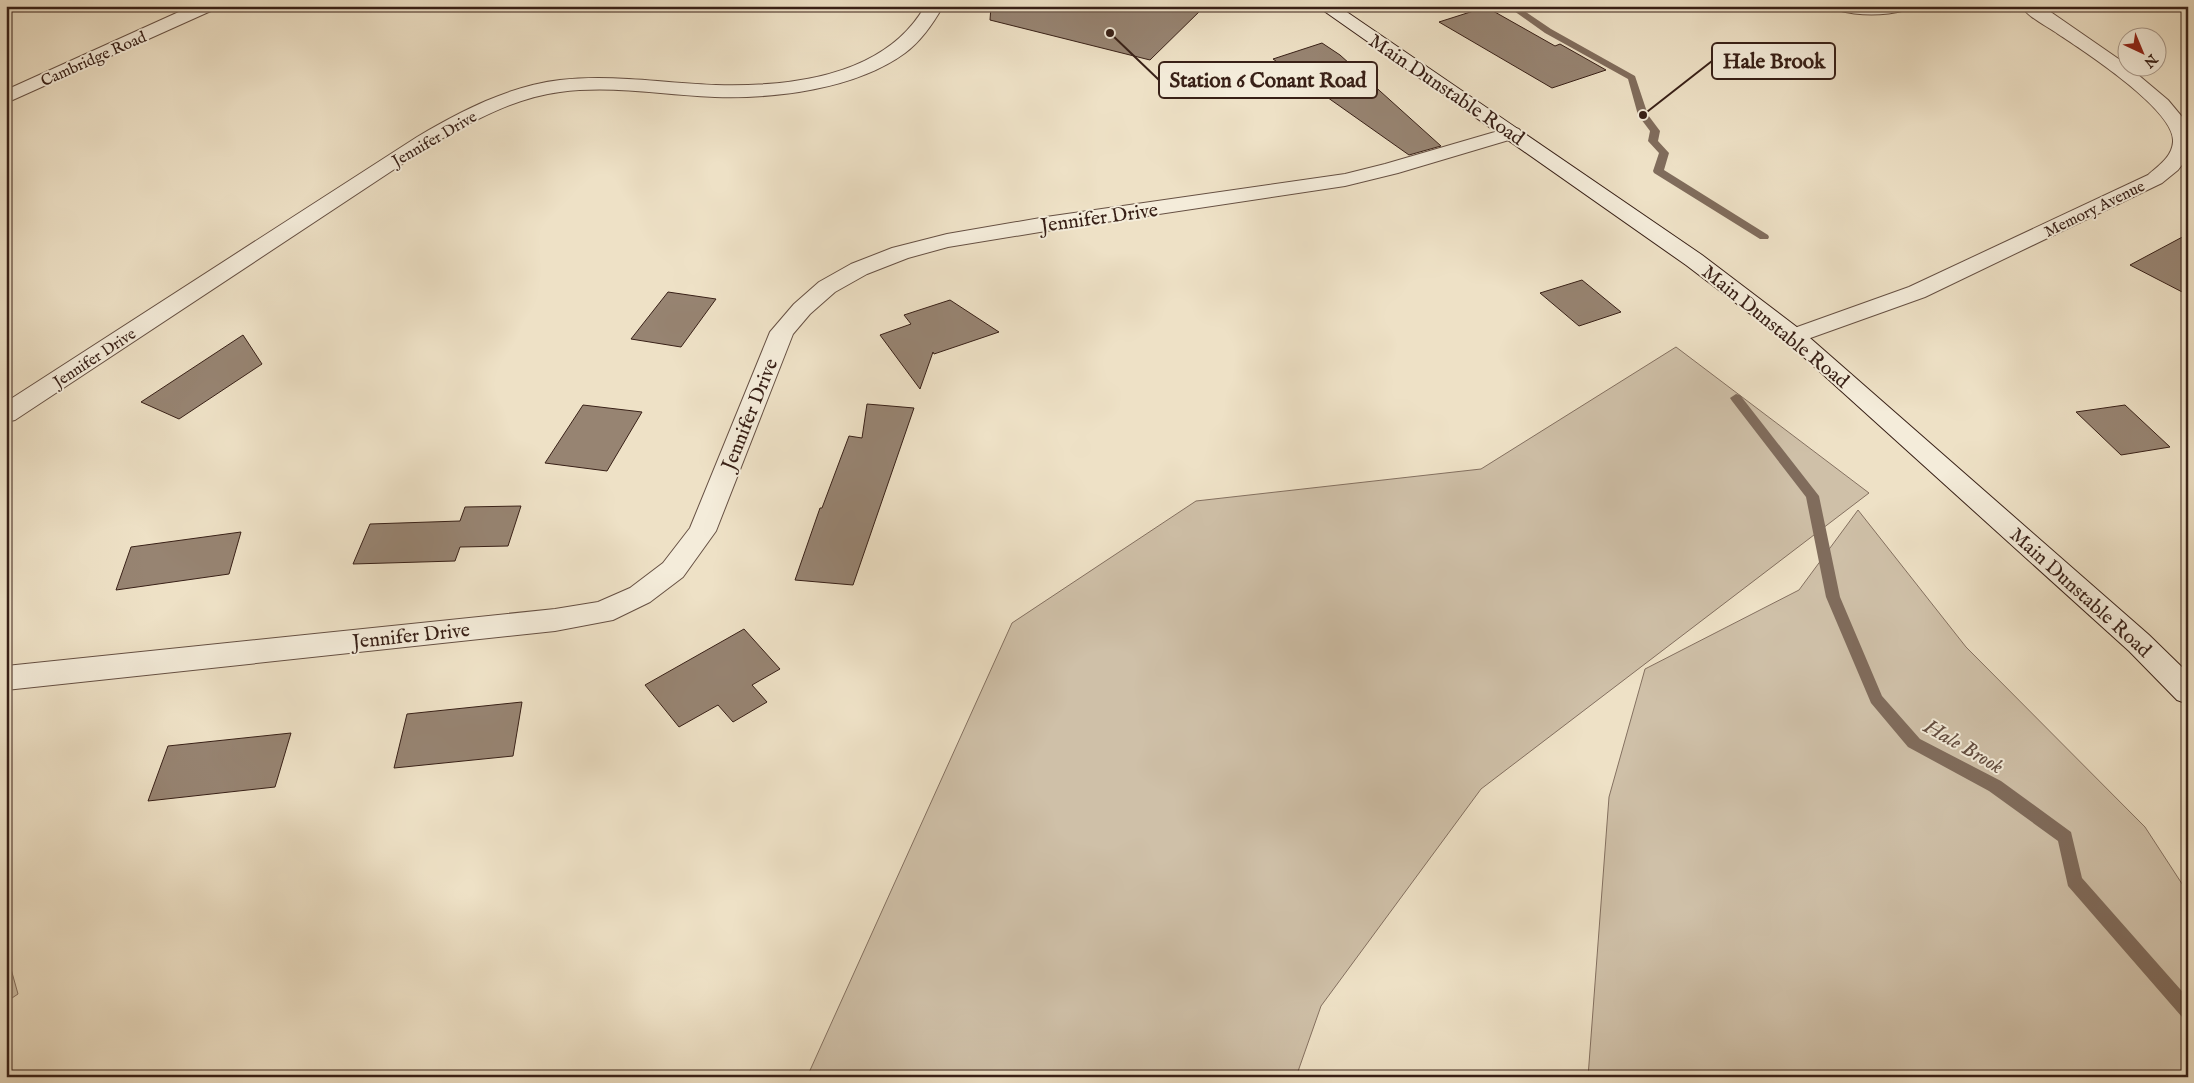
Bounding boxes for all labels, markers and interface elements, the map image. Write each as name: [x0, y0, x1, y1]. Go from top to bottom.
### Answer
street label: Cambridge Road: [38, 27, 150, 92]
north arrow: [2116, 28, 2166, 78]
street label: Main Dunstable Road: [1364, 29, 1529, 152]
callout: Hale Brook: [1712, 43, 1835, 79]
text: Hale Brook: [1723, 49, 1826, 76]
text: N: [2140, 49, 2162, 71]
callout: Station 6 Conant Road: [1159, 62, 1377, 98]
text: Station 6 Conant Road: [1169, 68, 1367, 95]
street label: Jennifer Drive: [387, 107, 481, 173]
street label: Memory Avenue: [2041, 177, 2148, 243]
street label: Jennifer Drive: [1037, 198, 1159, 239]
street label: Main Dunstable Road: [1696, 260, 1854, 394]
street label: Jennifer Drive: [48, 325, 140, 394]
street label: Jennifer Drive: [716, 355, 784, 476]
street label: Main Dunstable Road: [2004, 523, 2156, 664]
street label: Jennifer Drive: [349, 618, 471, 655]
water label: Hale Brook: [1918, 713, 2008, 781]

